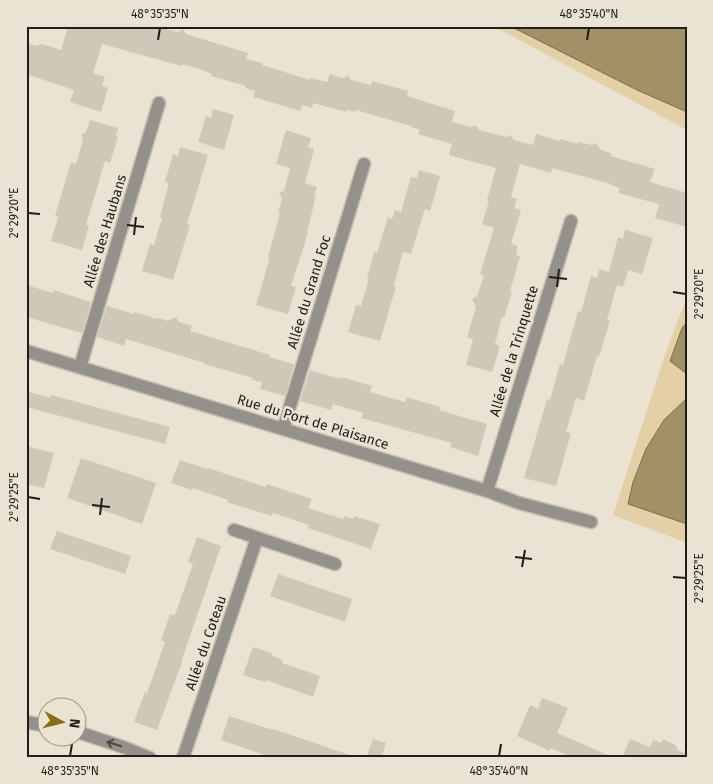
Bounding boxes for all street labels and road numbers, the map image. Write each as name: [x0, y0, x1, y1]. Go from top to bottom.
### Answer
street label: Allée des Haubans: [80, 172, 130, 290]
street label: Allée du Grand Foc: [284, 233, 335, 351]
street label: Allée de la Trinquette: [486, 283, 542, 419]
street label: Rue du Port de Plaisance: [235, 391, 391, 453]
street label: Allée du Coteau: [182, 593, 230, 693]

